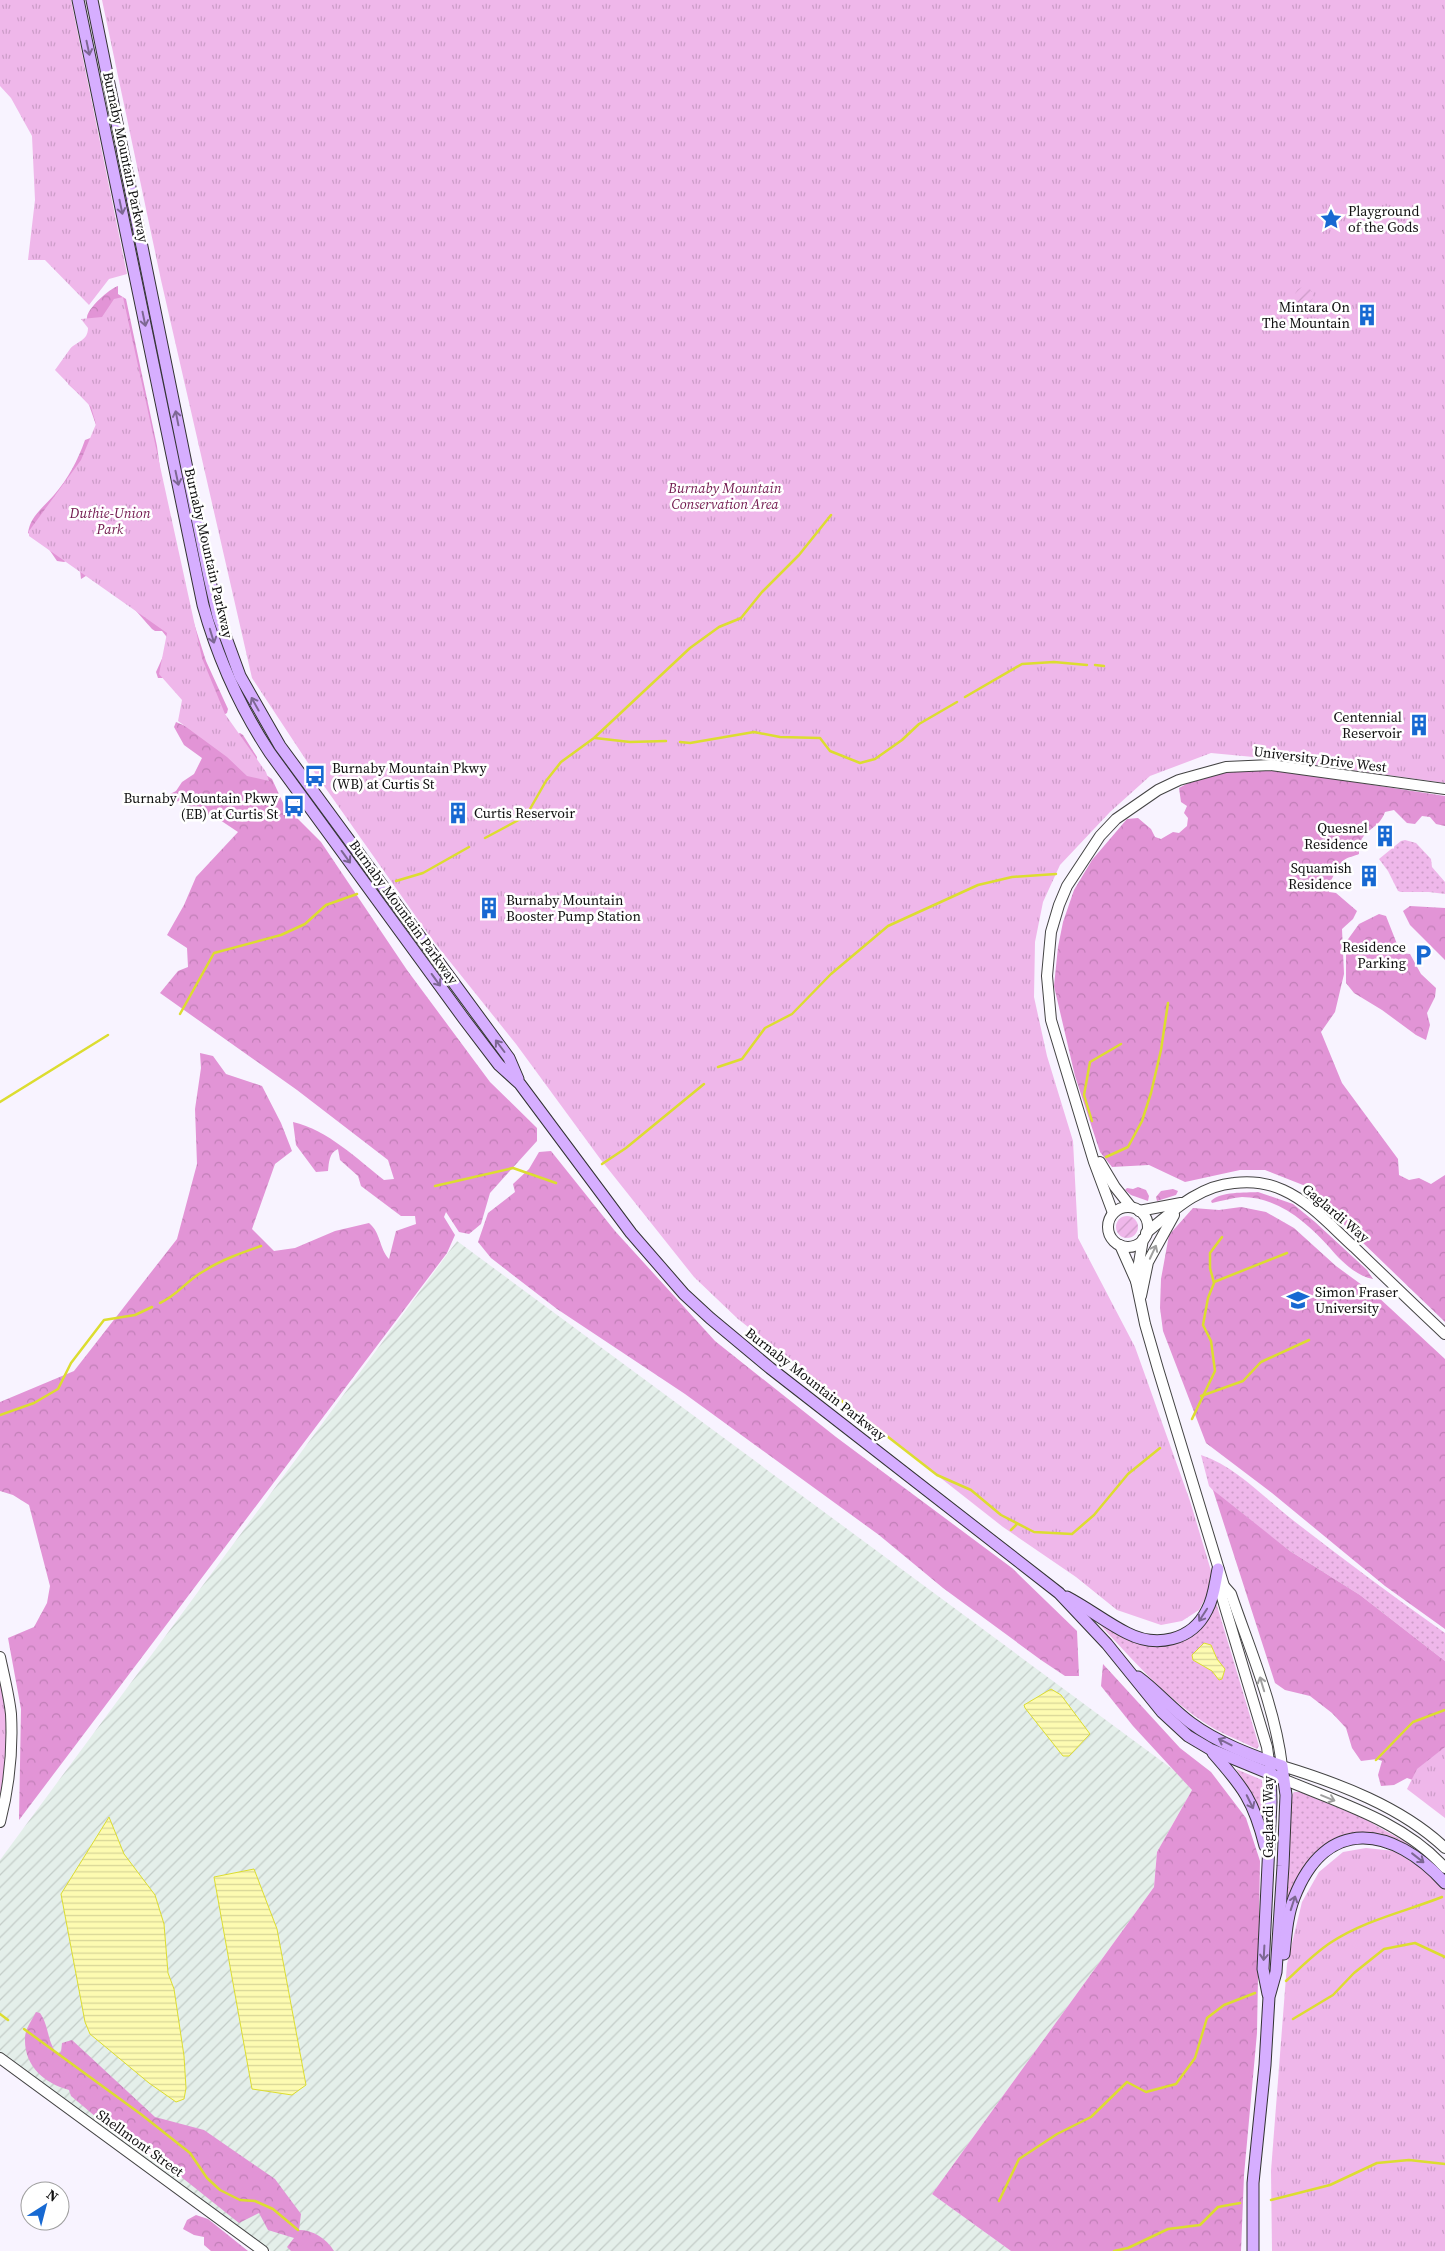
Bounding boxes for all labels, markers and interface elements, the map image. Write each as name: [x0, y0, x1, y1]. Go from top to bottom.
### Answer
one-way arrow: [84, 39, 93, 55]
street label: Burnaby Mountain Parkway: [98, 70, 154, 245]
one-way arrow: [117, 198, 126, 214]
place label: Playground of the Gods: [1348, 201, 1419, 237]
place icon: Playground of the Gods: [1318, 206, 1344, 232]
place label: Mintara On The Mountain: [1262, 297, 1351, 333]
building icon: Mintara On The Mountain: [1354, 302, 1380, 328]
one-way arrow: [140, 310, 149, 326]
one-way arrow: [172, 410, 181, 426]
street label: Burnaby Mountain Parkway: [180, 466, 239, 641]
one-way arrow: [172, 469, 182, 485]
park label: Burnaby Mountain Conservation Area: [667, 478, 782, 514]
park label: Duthie-Union Park: [68, 503, 151, 539]
one-way arrow: [208, 628, 218, 644]
one-way arrow: [250, 697, 260, 712]
place label: Centennial Reservoir: [1333, 707, 1402, 743]
building icon: Centennial Reservoir: [1406, 712, 1432, 738]
street label: University Drive West: [1252, 741, 1388, 777]
place label: Burnaby Mountain Pkwy (WB) at Curtis St: [332, 758, 487, 794]
bus stop icon: Burnaby Mountain Pkwy (WB) at Curtis St: [302, 763, 328, 789]
place label: Burnaby Mountain Pkwy (EB) at Curtis St: [123, 788, 279, 824]
bus stop icon: Burnaby Mountain Pkwy (EB) at Curtis St: [281, 793, 307, 819]
building icon: Curtis Reservoir: [445, 800, 471, 826]
place label: Curtis Reservoir: [474, 803, 575, 823]
place label: Quesnel Residence: [1304, 818, 1368, 854]
building icon: Quesnel Residence: [1372, 823, 1398, 849]
street label: Burnaby Mountain Parkway: [345, 836, 464, 989]
one-way arrow: [340, 850, 351, 863]
place label: Squamish Residence: [1288, 858, 1352, 894]
building icon: Squamish Residence: [1356, 863, 1382, 889]
place label: Burnaby Mountain Booster Pump Station: [506, 890, 641, 926]
building icon: Burnaby Mountain Booster Pump Station: [476, 895, 502, 921]
place label: Residence Parking: [1342, 937, 1406, 973]
parking icon: Residence Parking: [1410, 942, 1436, 968]
one-way arrow: [430, 973, 441, 986]
one-way arrow: [495, 1039, 505, 1053]
street label: Gaglardi Way: [1298, 1179, 1375, 1248]
one-way arrow: [1148, 1245, 1158, 1260]
place label: Simon Fraser University: [1315, 1282, 1398, 1318]
school or university icon: Simon Fraser University: [1285, 1287, 1311, 1313]
street label: Burnaby Mountain Parkway: [741, 1323, 891, 1446]
one-way arrow: [1198, 1608, 1209, 1622]
one-way arrow: [1257, 1677, 1267, 1693]
one-way arrow: [1218, 1737, 1233, 1746]
street label: Gaglardi Way: [1258, 1775, 1278, 1858]
one-way arrow: [1320, 1793, 1335, 1803]
one-way arrow: [1245, 1794, 1255, 1809]
one-way arrow: [1411, 1853, 1424, 1864]
one-way arrow: [1289, 1896, 1298, 1911]
one-way arrow: [1259, 1944, 1268, 1960]
street label: Shellmont Street: [92, 2104, 188, 2182]
north arrow: [20, 2181, 70, 2231]
text: N: [43, 2184, 63, 2207]

